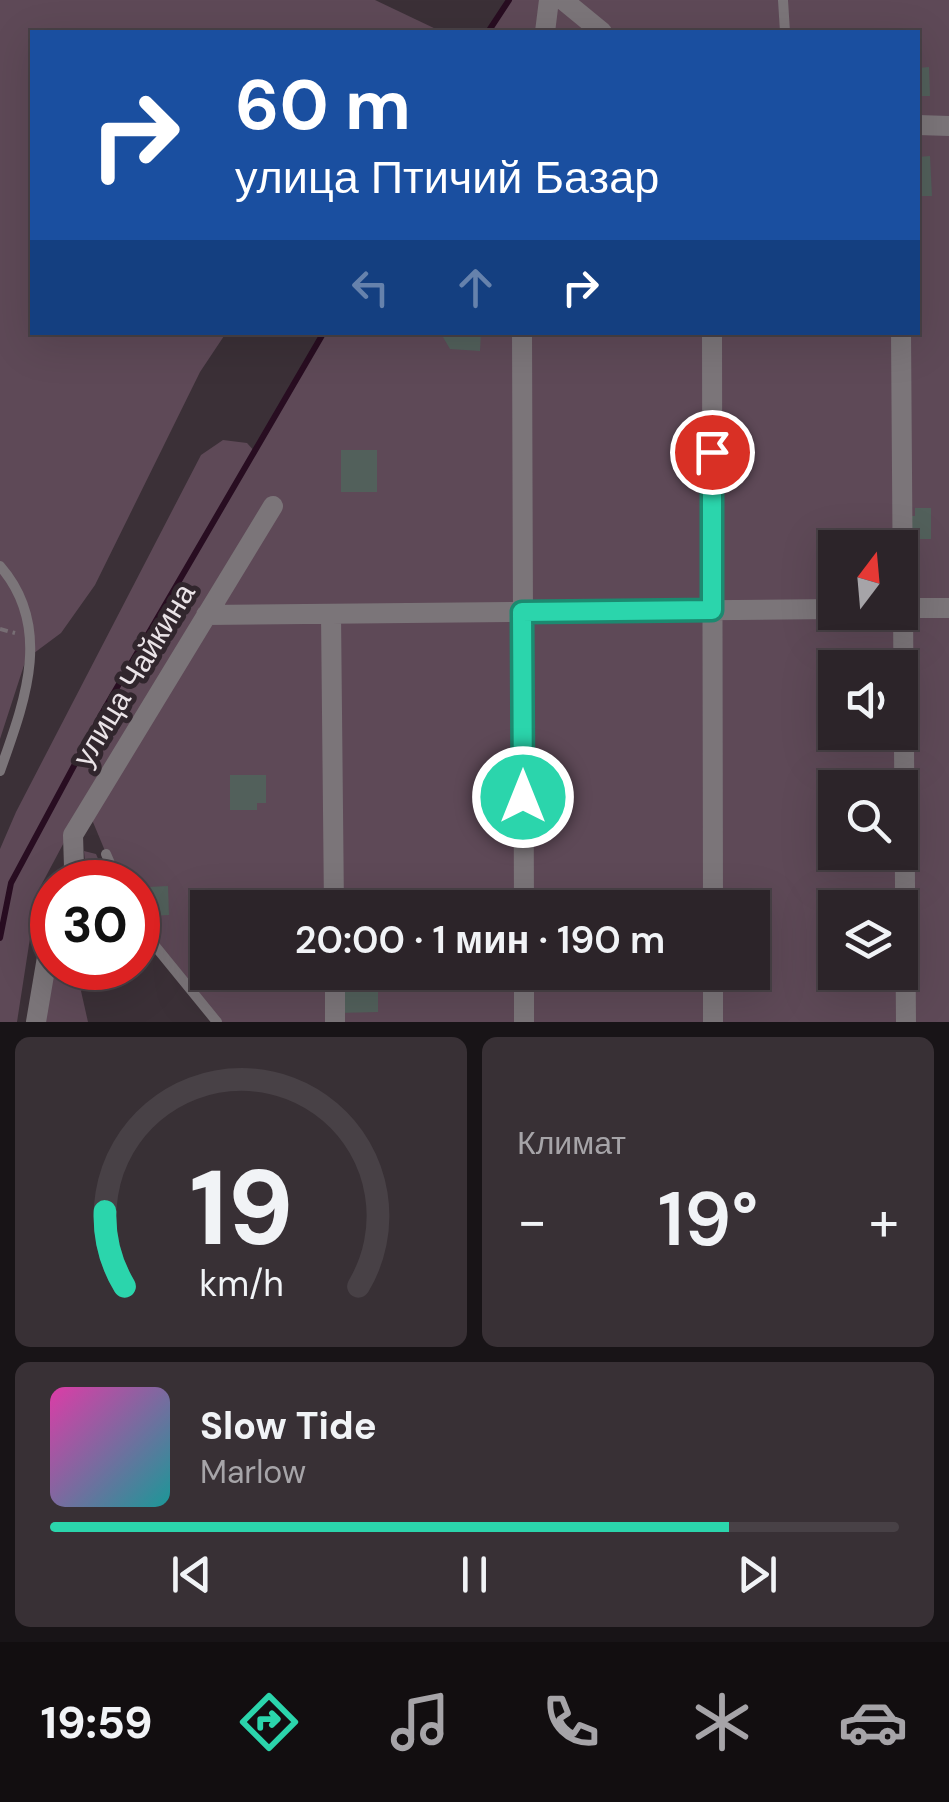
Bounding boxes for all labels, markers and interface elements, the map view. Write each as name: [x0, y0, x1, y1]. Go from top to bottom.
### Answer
text: 60 m: [235, 60, 411, 151]
icon: right: [70, 70, 200, 200]
text: улица Птичий Базар: [235, 148, 659, 207]
icon: left: [343, 260, 398, 315]
icon: ahead: [448, 260, 503, 315]
icon: right: [553, 260, 608, 315]
pin: [670, 410, 755, 495]
icon: arrive: [685, 425, 740, 480]
north arrow: [818, 530, 918, 630]
map controls: [818, 530, 918, 990]
street label: улица Чайкина: [64, 576, 204, 774]
button: sound: [818, 650, 918, 750]
position arrow: [471, 745, 575, 849]
button: search: [818, 770, 918, 870]
speed limit sign: 30: [30, 860, 160, 990]
button: layers: [818, 890, 918, 990]
text: 20:00 · 1 мин · 190 m: [295, 915, 665, 965]
text: Климат: [517, 1122, 626, 1164]
text: 19: [189, 1141, 293, 1276]
text: 19°: [658, 1171, 758, 1268]
text: −: [517, 1185, 547, 1257]
text: +: [869, 1185, 899, 1257]
text: km/h: [199, 1261, 283, 1307]
text: Slow Tide: [200, 1401, 377, 1451]
text: Marlow: [200, 1451, 306, 1493]
icon: previous: [164, 1547, 219, 1602]
icon: pause: [447, 1547, 502, 1602]
icon: next: [730, 1547, 785, 1602]
icon: directions: [234, 1687, 304, 1757]
icon: music: [385, 1687, 455, 1757]
icon: phone: [536, 1687, 606, 1757]
icon: climate: [687, 1687, 757, 1757]
icon: car: [838, 1687, 908, 1757]
text: 19:59: [41, 1693, 152, 1752]

